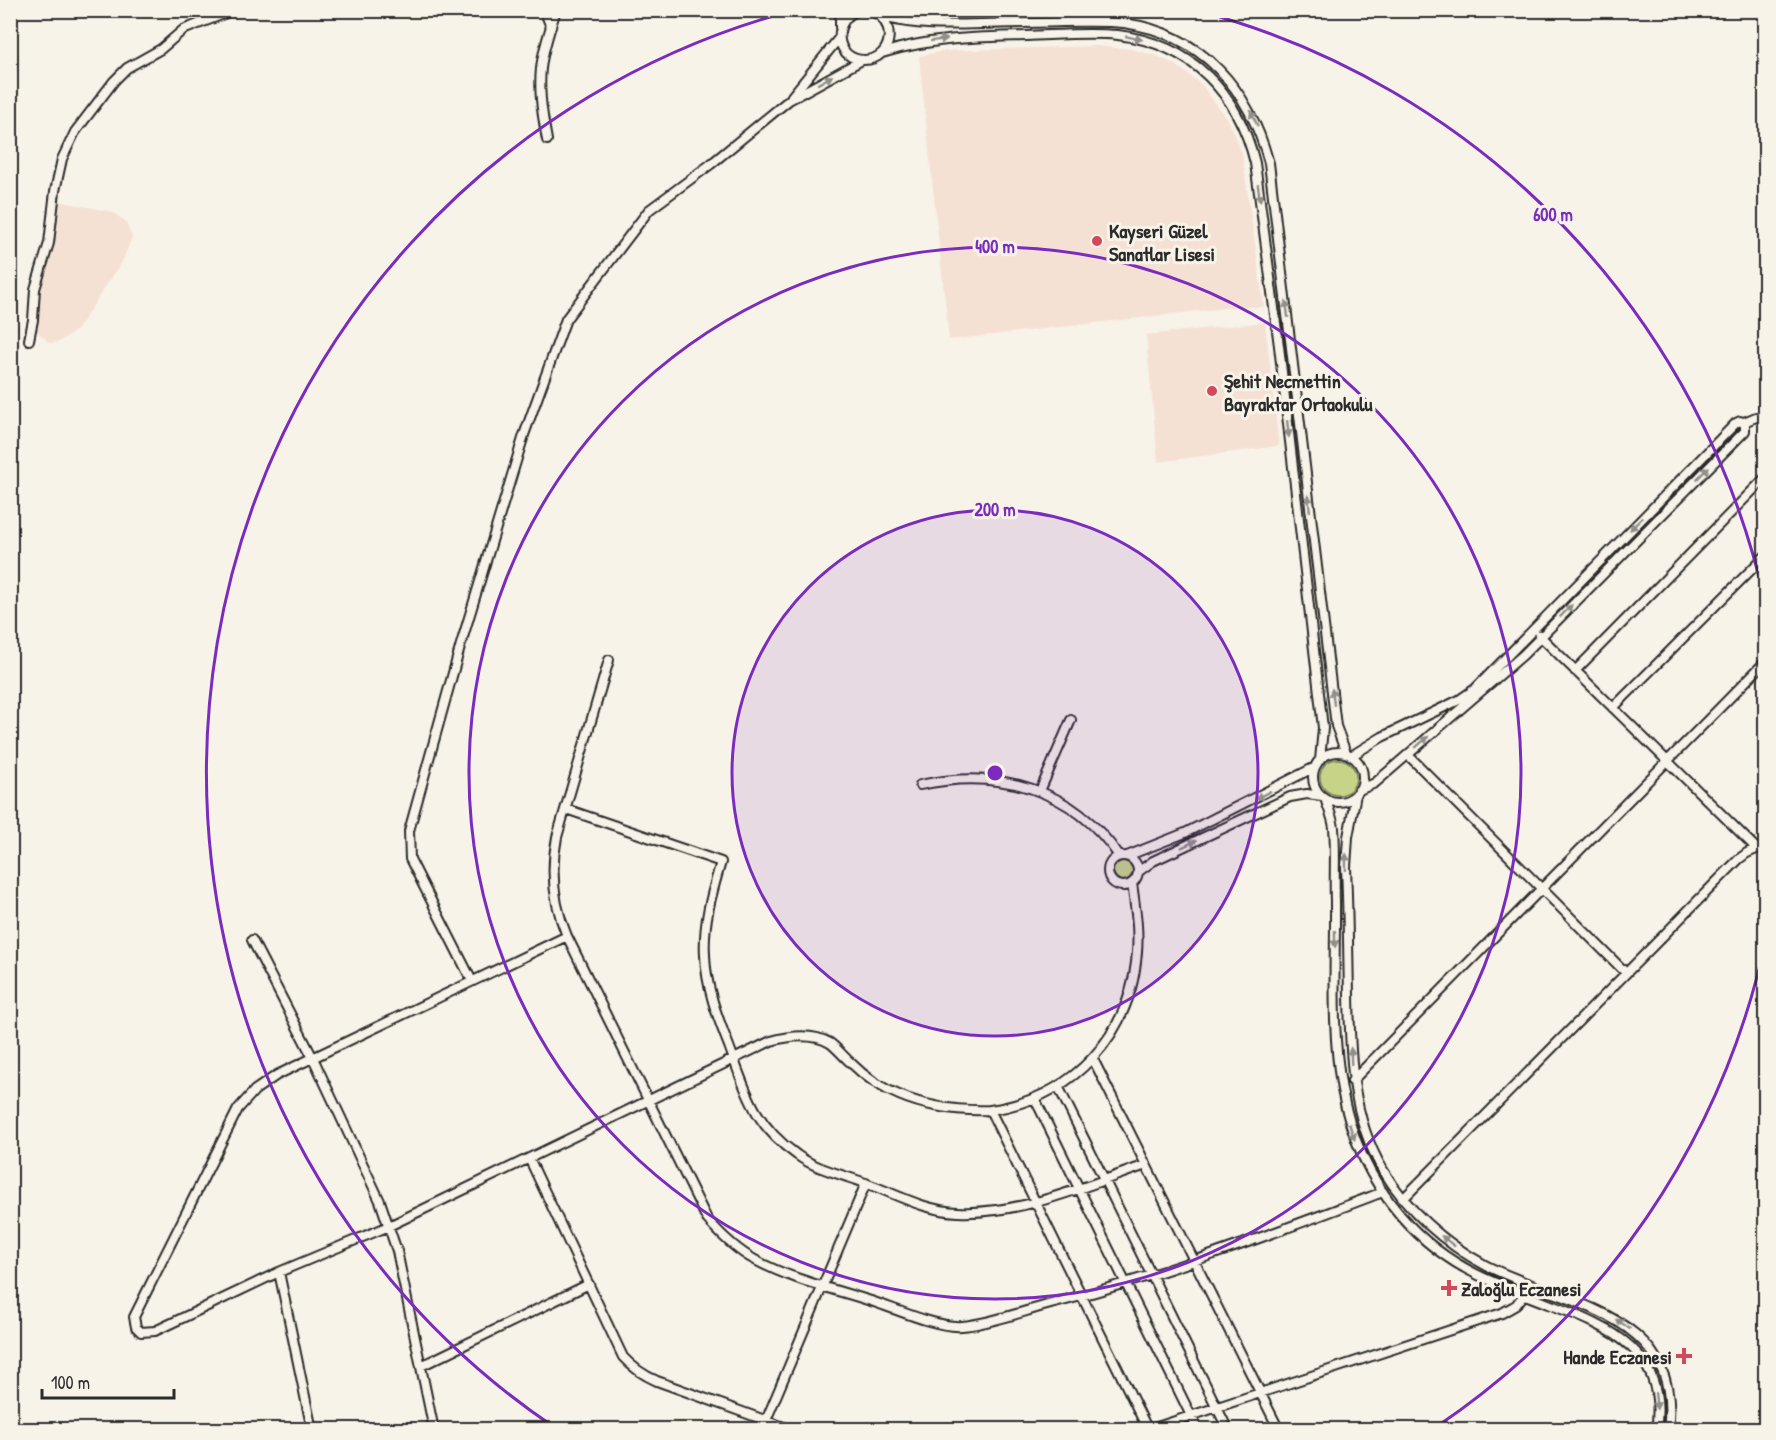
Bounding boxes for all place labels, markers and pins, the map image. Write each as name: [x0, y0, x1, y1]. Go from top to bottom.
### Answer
place label: Kayseri Güzel Sanatlar Lisesi: [1109, 217, 1215, 267]
marker: Kayseri Güzel Sanatlar Lisesi: [1090, 234, 1104, 248]
place label: Şehit Necmettin Bayraktar Ortaokulu: [1224, 367, 1374, 418]
marker: Şehit Necmettin Bayraktar Ortaokulu: [1205, 384, 1219, 398]
centre of rings: [985, 763, 1005, 783]
place label: Zaloğlu Eczanesi: [1461, 1275, 1581, 1303]
marker: Zaloğlu Eczanesi: [1442, 1281, 1456, 1295]
place label: Hande Eczanesi: [1563, 1343, 1672, 1370]
marker: Hande Eczanesi: [1677, 1349, 1691, 1363]

